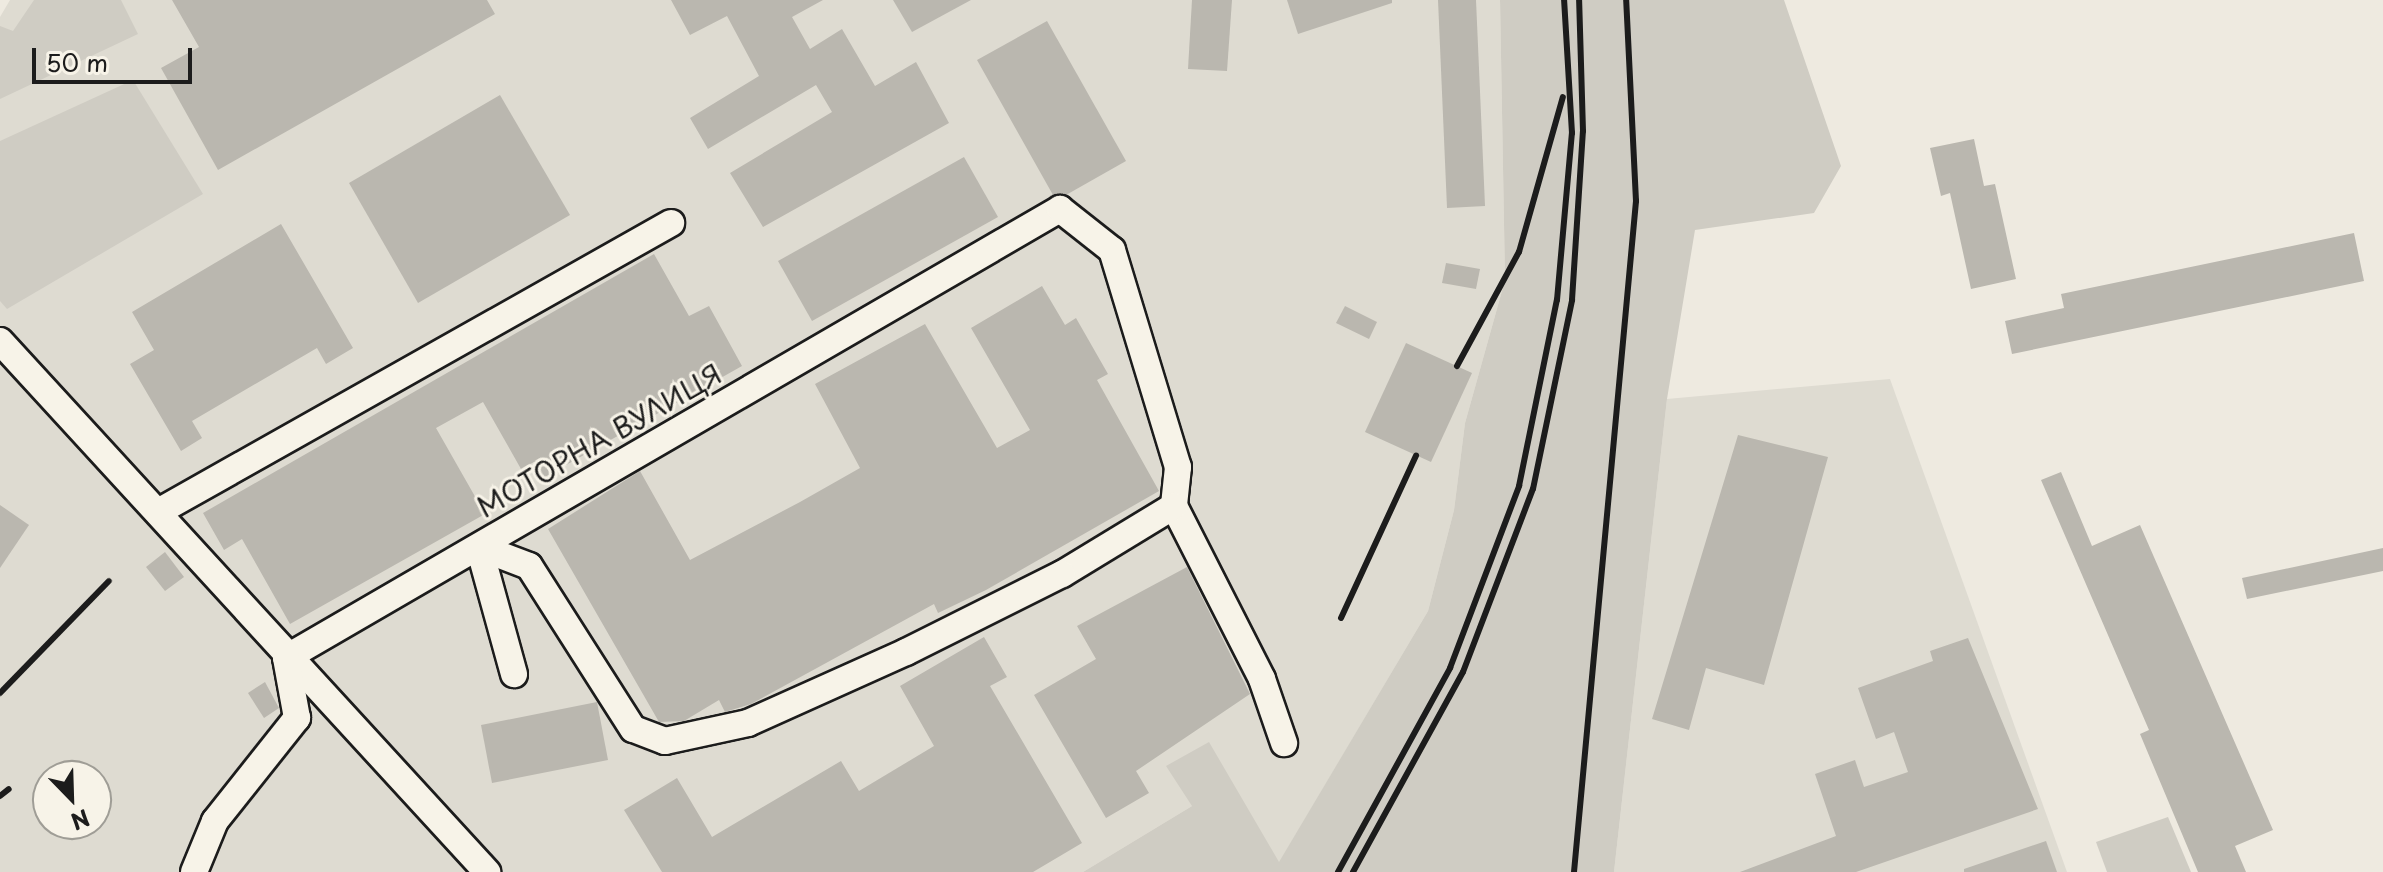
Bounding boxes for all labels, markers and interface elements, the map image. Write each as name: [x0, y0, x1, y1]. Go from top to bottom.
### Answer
scale bar: [36, 32, 196, 82]
text: 50 m: [46, 44, 108, 80]
street label: МОТОРНА ВУЛИЦЯ: [471, 356, 727, 524]
north arrow: [32, 760, 112, 840]
text: N: [66, 802, 95, 839]

